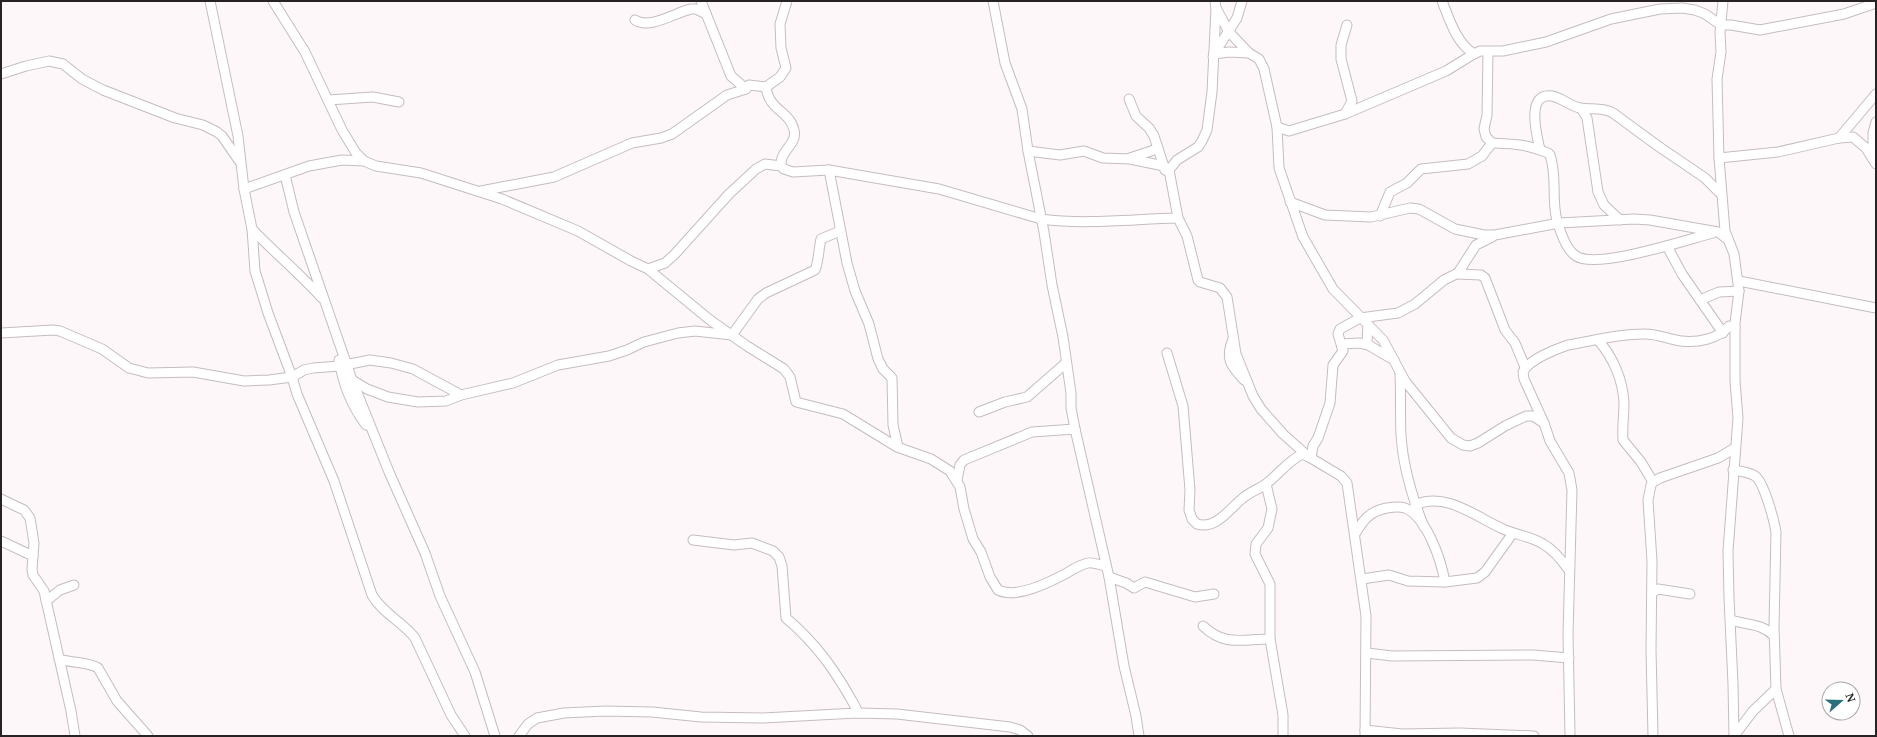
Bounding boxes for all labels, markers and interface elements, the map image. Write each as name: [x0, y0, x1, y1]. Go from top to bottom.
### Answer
north arrow: [1821, 681, 1861, 721]
text: N: [1842, 691, 1860, 704]

